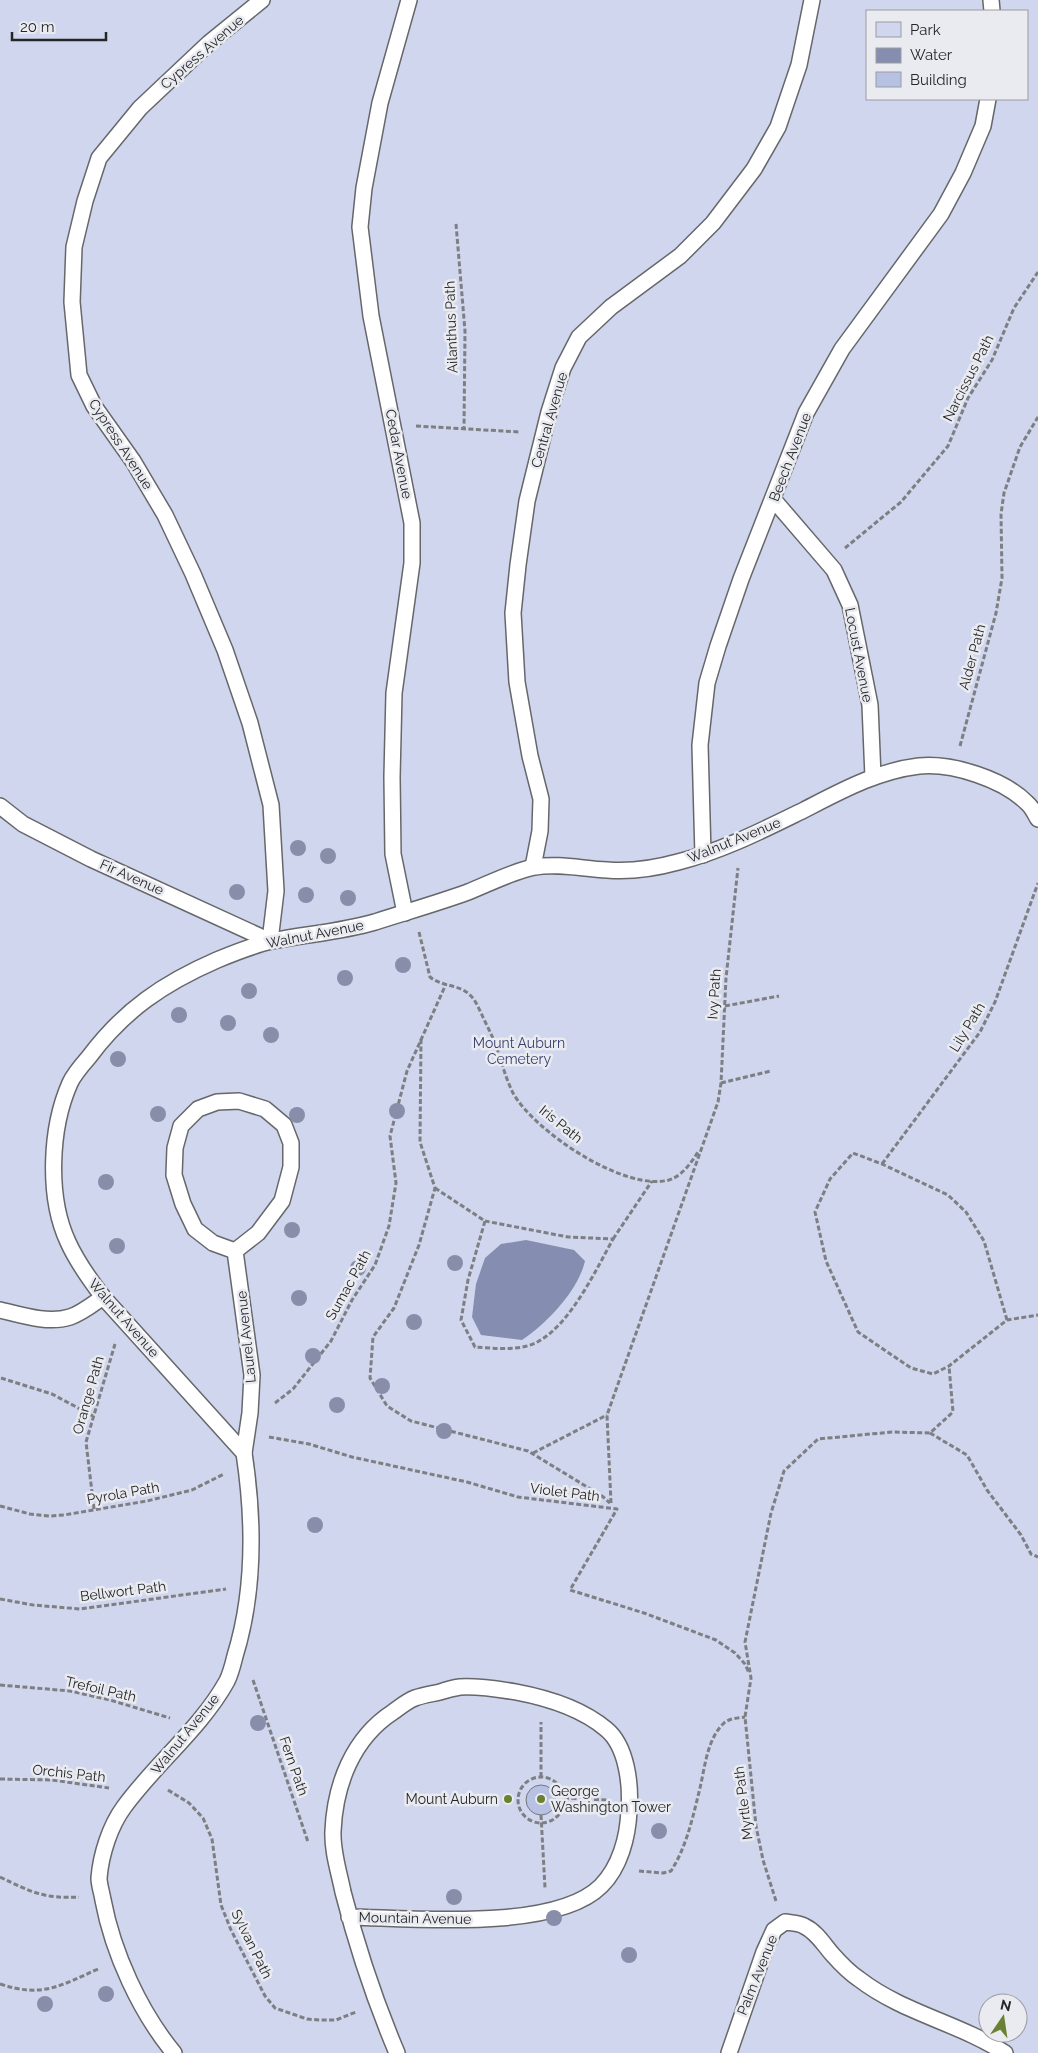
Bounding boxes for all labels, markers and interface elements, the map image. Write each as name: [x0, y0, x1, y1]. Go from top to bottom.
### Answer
scale bar: [12, 10, 106, 42]
legend: [866, 10, 1028, 100]
street label: Cypress Avenue: [157, 12, 247, 92]
text: 20 m: [20, 18, 55, 36]
text: Park: [910, 21, 941, 39]
text: Water: [910, 46, 953, 64]
text: Building: [910, 71, 967, 89]
street label: Ailanthus Path: [441, 280, 461, 374]
street label: Narcissus Path: [939, 332, 997, 424]
street label: Central Avenue: [528, 370, 570, 470]
street label: Cypress Avenue: [86, 396, 156, 492]
street label: Cedar Avenue: [382, 408, 416, 500]
street label: Beech Avenue: [766, 410, 814, 504]
street label: Locust Avenue: [842, 606, 876, 704]
street label: Alder Path: [956, 622, 988, 692]
street label: Walnut Avenue: [685, 814, 783, 866]
street label: Fir Avenue: [98, 856, 166, 898]
street label: Walnut Avenue: [265, 917, 365, 951]
street label: Ivy Path: [704, 968, 724, 1020]
street label: Lily Path: [946, 999, 988, 1055]
park label: Mount Auburn Cemetery: [473, 1035, 565, 1067]
street label: Iris Path: [536, 1102, 586, 1146]
street label: Sumac Path: [322, 1247, 374, 1323]
street label: Walnut Avenue: [86, 1275, 162, 1361]
street label: Laurel Avenue: [233, 1290, 259, 1384]
street label: Orange Path: [69, 1354, 107, 1436]
street label: Pyrola Path: [85, 1479, 161, 1507]
street label: Violet Path: [529, 1480, 601, 1504]
street label: Bellwort Path: [79, 1578, 167, 1604]
street label: Trefoil Path: [64, 1673, 138, 1705]
street label: Walnut Avenue: [148, 1691, 222, 1777]
street label: Fern Path: [276, 1734, 312, 1798]
street label: Orchis Path: [32, 1761, 106, 1785]
street label: Myrtle Path: [731, 1765, 755, 1841]
place label: George Washington Tower: [551, 1783, 671, 1815]
place label: Mount Auburn: [406, 1791, 498, 1807]
marker: Mount Auburn: [502, 1793, 514, 1805]
marker: George Washington Tower: [535, 1793, 547, 1805]
street label: Sylvan Path: [228, 1907, 276, 1981]
street label: Mountain Avenue: [359, 1909, 471, 1927]
street label: Palm Avenue: [734, 1933, 780, 2017]
north arrow: [978, 1993, 1028, 2043]
text: N: [999, 1996, 1013, 2014]

